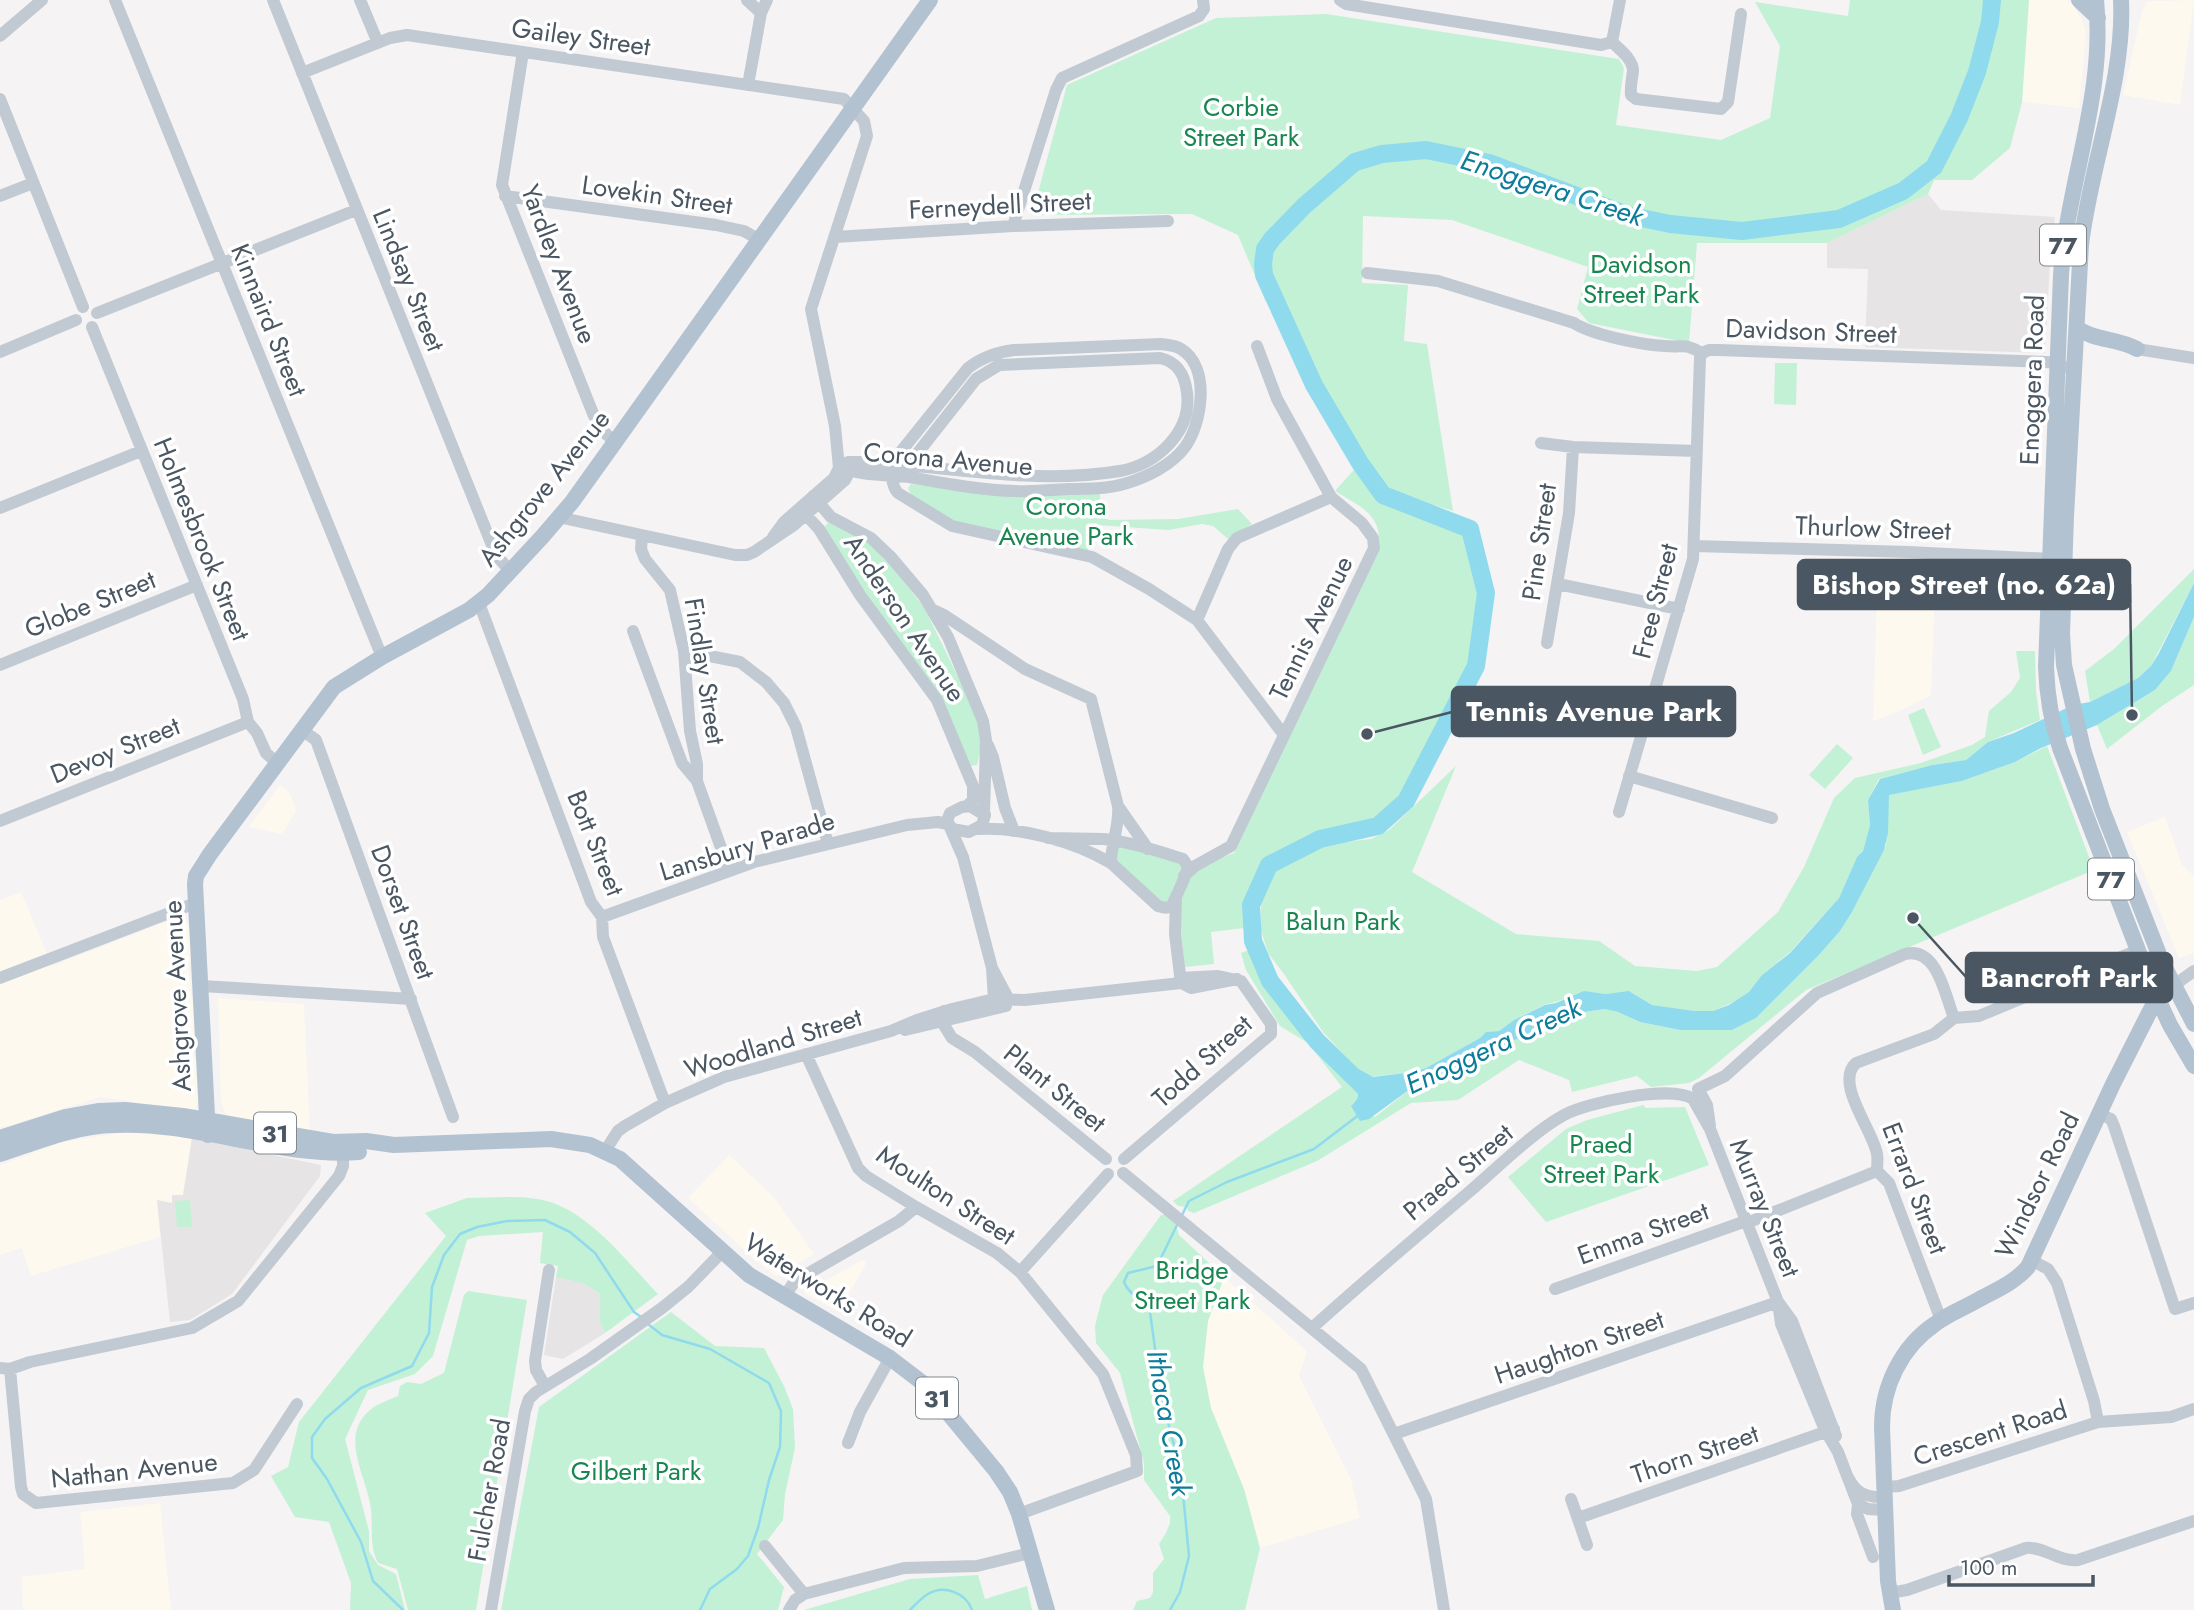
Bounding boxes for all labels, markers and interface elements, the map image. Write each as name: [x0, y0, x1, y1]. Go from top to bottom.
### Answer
street label: Gailey Street: [509, 8, 654, 66]
park label: Corbie Street Park: [1183, 88, 1300, 156]
water label: Enoggera Creek: [1455, 139, 1650, 237]
street label: Lovekin Street: [579, 166, 735, 224]
street label: Yardley Avenue: [511, 179, 607, 349]
street label: Ferneydell Street: [908, 181, 1093, 229]
street label: Lindsay Street: [363, 203, 455, 358]
road number: 77: [2040, 224, 2086, 266]
street label: Kinnaird Street: [221, 238, 317, 403]
park label: Davidson Street Park: [1583, 245, 1700, 313]
street label: Enoggera Road: [2010, 294, 2054, 466]
street label: Davidson Street: [1725, 309, 1898, 353]
street label: Ashgrove Avenue: [469, 402, 619, 574]
street label: Holmesbrook Street: [144, 432, 260, 647]
street label: Corona Avenue: [862, 433, 1034, 485]
street label: Pine Street: [1512, 480, 1566, 603]
park label: Corona Avenue Park: [998, 487, 1134, 555]
street label: Thurlow Street: [1795, 506, 1952, 550]
street label: Anderson Avenue: [835, 527, 975, 709]
street label: Free Street: [1622, 539, 1688, 663]
street label: Tennis Avenue: [1260, 549, 1362, 707]
street label: Globe Street: [19, 560, 162, 648]
callout: Bishop Street (no. 62a): [1798, 560, 2130, 609]
text: Bishop Street (no. 62a): [1812, 564, 2116, 605]
street label: Findlay Street: [675, 595, 735, 748]
callout: Tennis Avenue Park: [1452, 687, 1735, 736]
text: Tennis Avenue Park: [1466, 691, 1722, 732]
street label: Devoy Street: [44, 706, 186, 793]
street label: Bott Street: [558, 784, 635, 902]
street label: Lansbury Parade: [655, 801, 839, 891]
street label: Dorset Street: [361, 839, 445, 985]
road number: 77: [2088, 858, 2134, 900]
street label: Ashgrove Avenue: [153, 899, 201, 1093]
park label: Balun Park: [1286, 902, 1401, 940]
callout: Bancroft Park: [1966, 953, 2172, 1002]
text: Bancroft Park: [1980, 957, 2158, 998]
water label: Enoggera Creek: [1398, 987, 1589, 1105]
street label: Woodland Street: [680, 998, 867, 1088]
street label: Todd Street: [1144, 1005, 1261, 1116]
street label: Plant Street: [995, 1035, 1115, 1142]
street label: Windsor Road: [1985, 1105, 2089, 1265]
road number: 31: [254, 1112, 296, 1154]
street label: Praed Street: [1395, 1114, 1522, 1229]
street label: Errard Street: [1872, 1117, 1958, 1260]
park label: Praed Street Park: [1543, 1125, 1660, 1193]
street label: Murray Street: [1720, 1133, 1810, 1284]
street label: Moulton Street: [869, 1136, 1024, 1255]
street label: Emma Street: [1572, 1191, 1715, 1274]
street label: Waterworks Road: [737, 1223, 919, 1357]
park label: Bridge Street Park: [1134, 1251, 1251, 1319]
street label: Haughton Street: [1489, 1300, 1670, 1394]
water label: Ithaca Creek: [1136, 1347, 1202, 1500]
road number: 31: [916, 1378, 958, 1418]
street label: Crescent Road: [1908, 1390, 2072, 1476]
street label: Thorn Street: [1626, 1414, 1764, 1494]
street label: Fulcher Road: [458, 1416, 520, 1564]
street label: Nathan Avenue: [49, 1442, 219, 1498]
park label: Gilbert Park: [571, 1452, 702, 1490]
scale bar: [1949, 1544, 2092, 1588]
text: 100 m: [1960, 1553, 2017, 1583]

